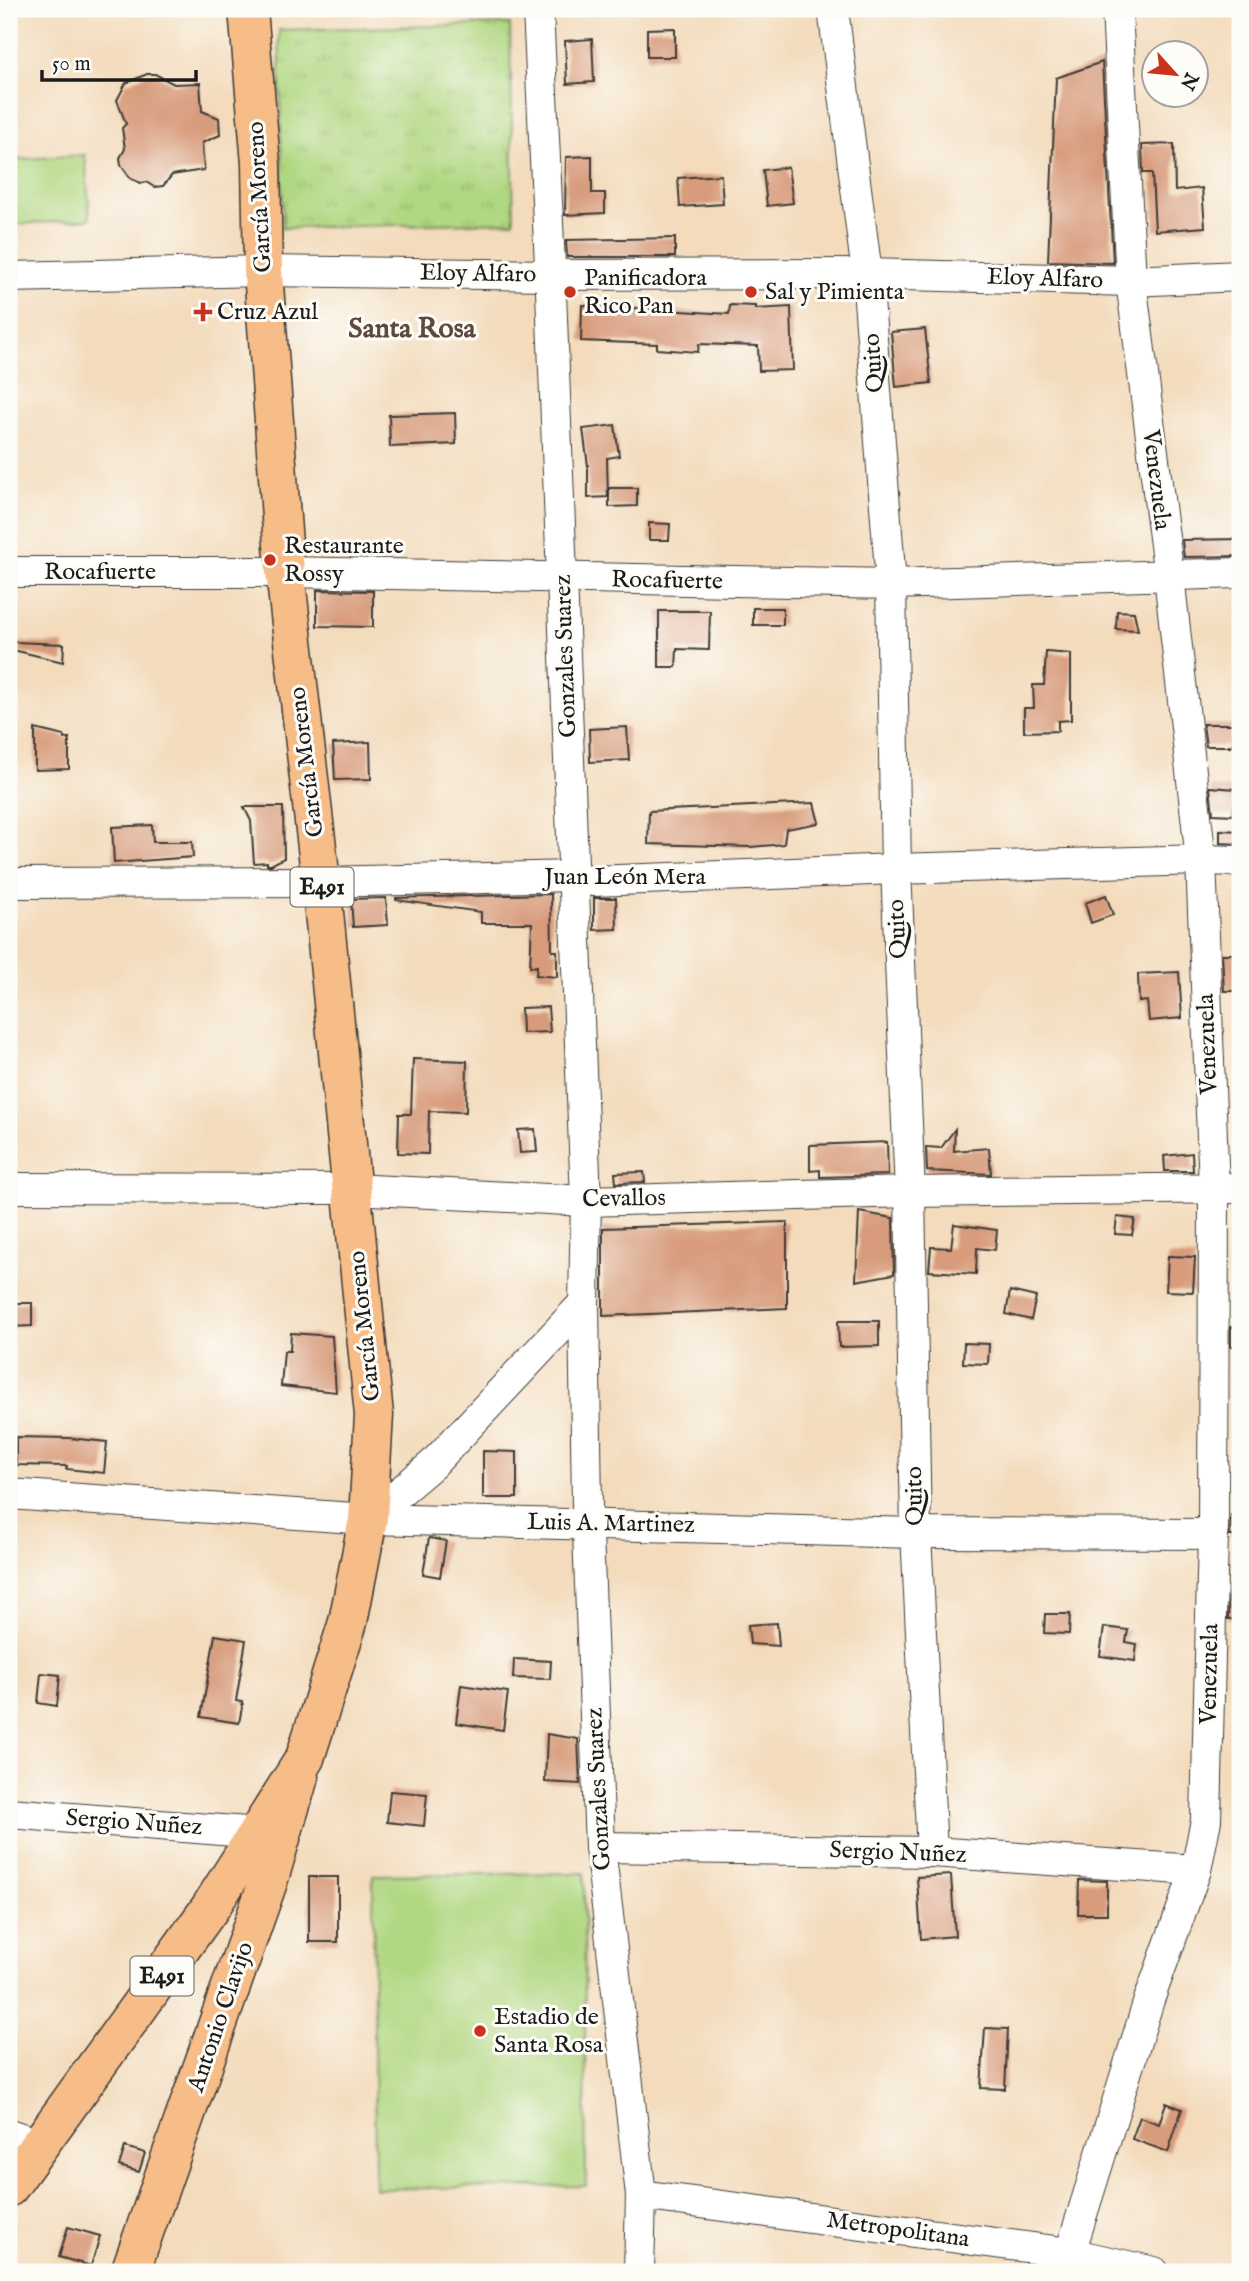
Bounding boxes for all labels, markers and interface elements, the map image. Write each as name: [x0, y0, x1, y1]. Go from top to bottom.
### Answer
scale bar: [42, 38, 196, 82]
north arrow: [1140, 38, 1210, 108]
text: 50 m: [52, 51, 91, 78]
text: N: [1174, 67, 1203, 94]
street label: García Moreno: [241, 121, 279, 273]
street label: Eloy Alfaro: [419, 257, 537, 291]
street label: Eloy Alfaro: [986, 261, 1104, 297]
place label: Panificadora Rico Pan: [584, 263, 707, 322]
place label: Sal y Pimienta: [765, 277, 905, 308]
marker: Panificadora Rico Pan: [562, 284, 578, 300]
marker: Sal y Pimienta: [743, 284, 759, 300]
place label: Cruz Azul: [217, 297, 318, 328]
marker: Cruz Azul: [195, 304, 211, 320]
district label: Santa Rosa: [348, 312, 477, 347]
street label: Quito: [856, 332, 892, 394]
street label: Venezuela: [1134, 427, 1178, 533]
place label: Restaurante Rossy: [284, 531, 404, 590]
marker: Restaurante Rossy: [262, 552, 278, 568]
street label: Rocafuerte: [44, 557, 156, 588]
street label: Rocafuerte: [611, 565, 723, 597]
street label: Gonzales Suarez: [548, 574, 584, 738]
street label: García Moreno: [282, 685, 332, 839]
street label: Juan León Mera: [541, 862, 706, 893]
road number: E491: [290, 867, 354, 906]
street label: Quito: [881, 898, 915, 960]
street label: Venezuela: [1191, 992, 1225, 1096]
street label: Cevallos: [582, 1183, 666, 1215]
street label: García Moreno: [342, 1249, 388, 1403]
street label: Quito: [899, 1466, 931, 1526]
street label: Luis A. Martinez: [527, 1507, 695, 1541]
street label: Venezuela: [1194, 1623, 1226, 1726]
street label: Gonzales Suarez: [579, 1707, 619, 1871]
street label: Sergio Nuñez: [65, 1803, 203, 1843]
street label: Sergio Nuñez: [829, 1835, 967, 1871]
street label: Antonio Clavijo: [181, 1938, 261, 2097]
road number: E491: [130, 1956, 194, 1996]
place label: Estadio de Santa Rosa: [494, 2002, 604, 2061]
marker: Estadio de Santa Rosa: [472, 2023, 488, 2039]
street label: Metropolitana: [825, 2205, 972, 2255]

